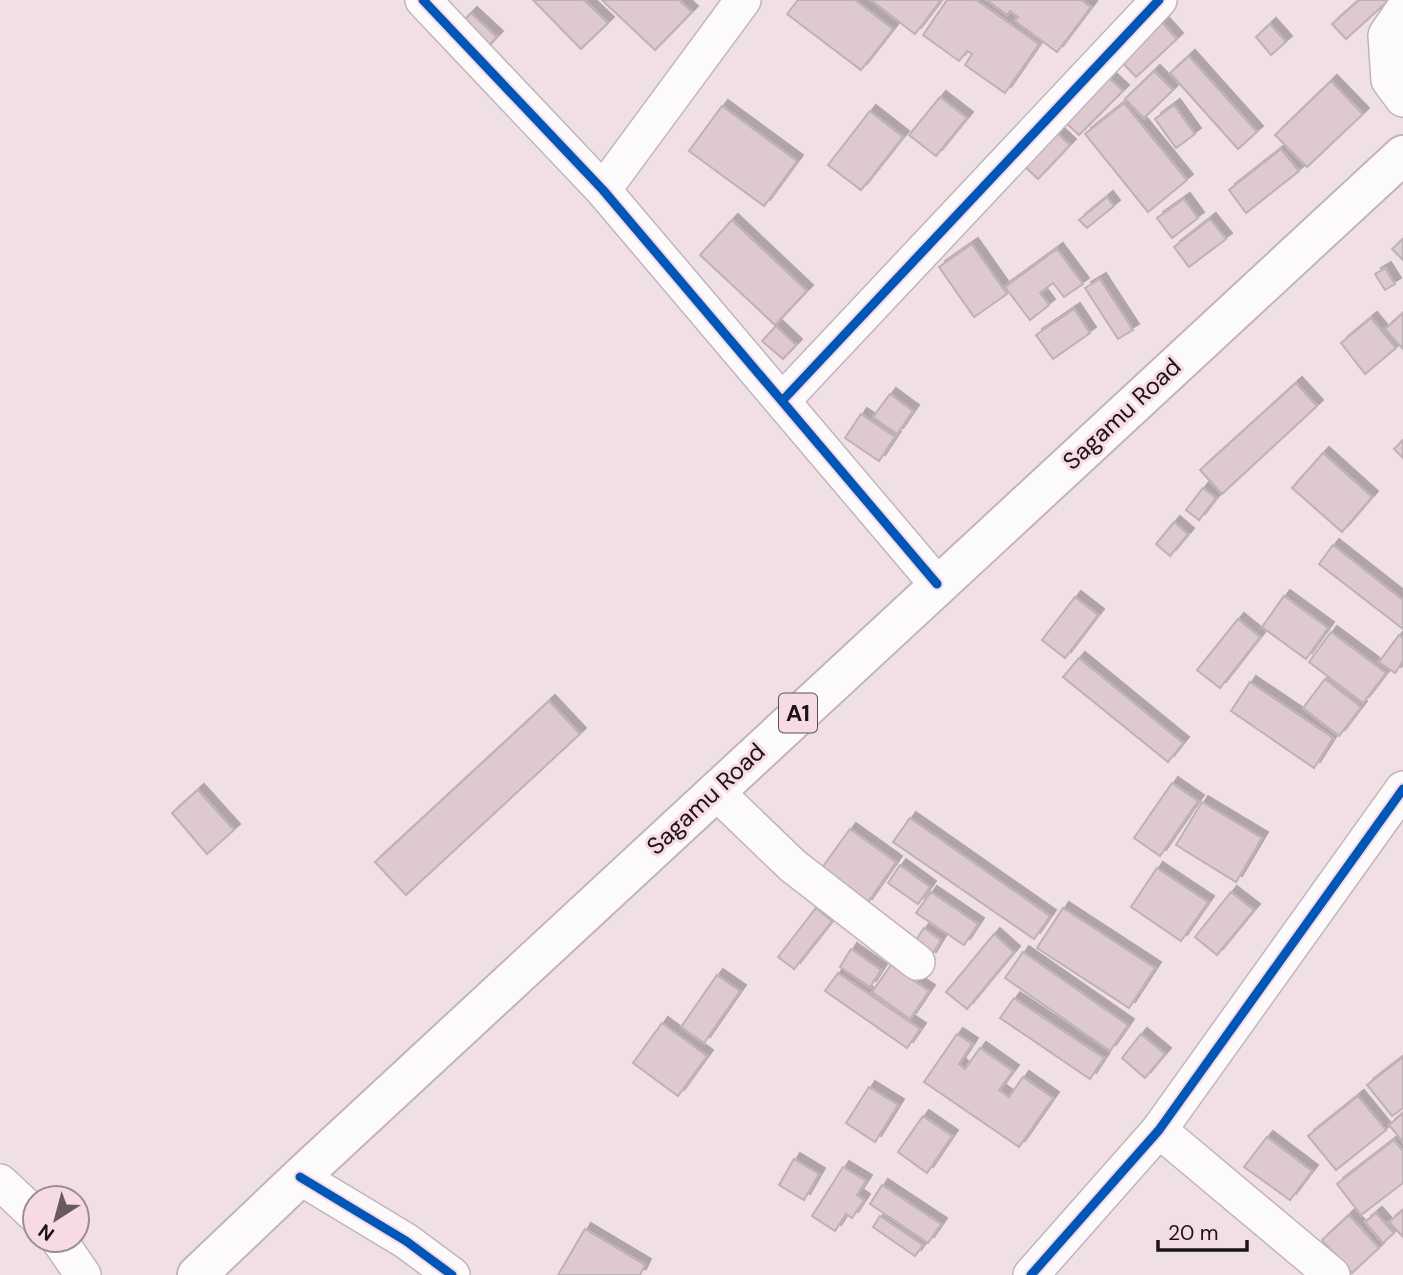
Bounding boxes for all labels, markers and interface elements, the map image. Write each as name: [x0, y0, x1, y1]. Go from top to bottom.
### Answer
street label: Sagamu Road: [1056, 351, 1187, 476]
road number: A1: [779, 694, 817, 733]
street label: Sagamu Road: [640, 736, 771, 861]
north arrow: [21, 1184, 91, 1254]
scale bar: [1158, 1208, 1247, 1252]
text: N: [33, 1218, 59, 1247]
text: 20 m: [1168, 1219, 1219, 1247]

